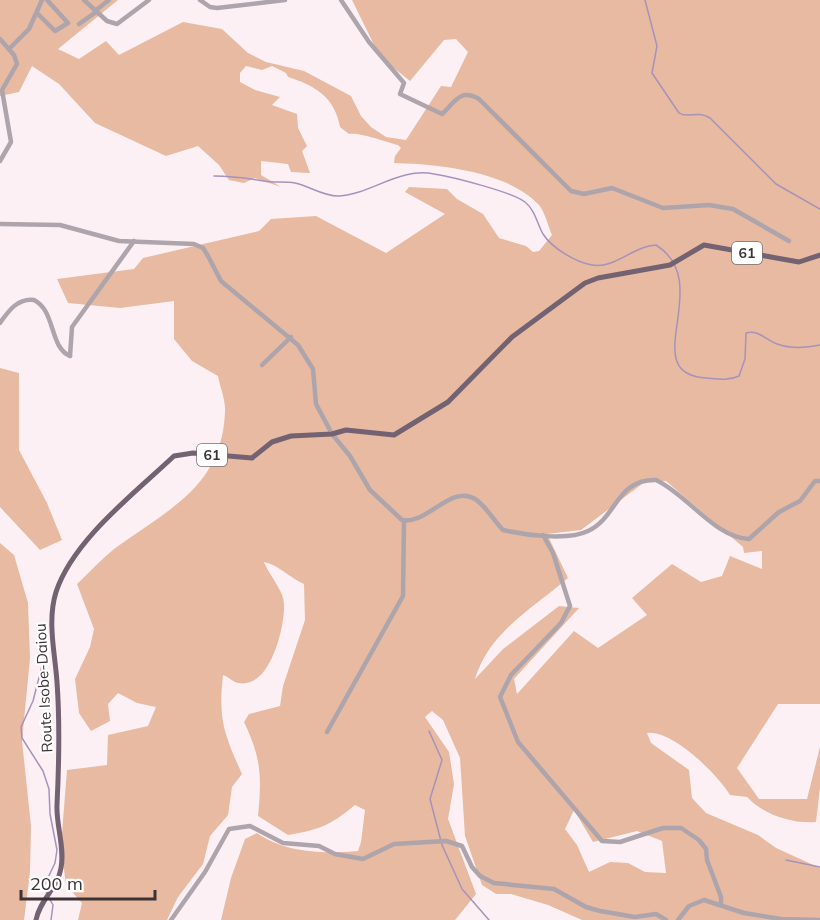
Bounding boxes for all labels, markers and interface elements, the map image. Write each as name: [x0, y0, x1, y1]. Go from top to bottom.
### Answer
road number: 61: [732, 242, 762, 264]
road number: 61: [197, 444, 227, 466]
street label: Route Isobe-Daiou: [31, 623, 56, 753]
scale bar: [21, 863, 154, 901]
text: 200 m: [30, 872, 83, 895]

